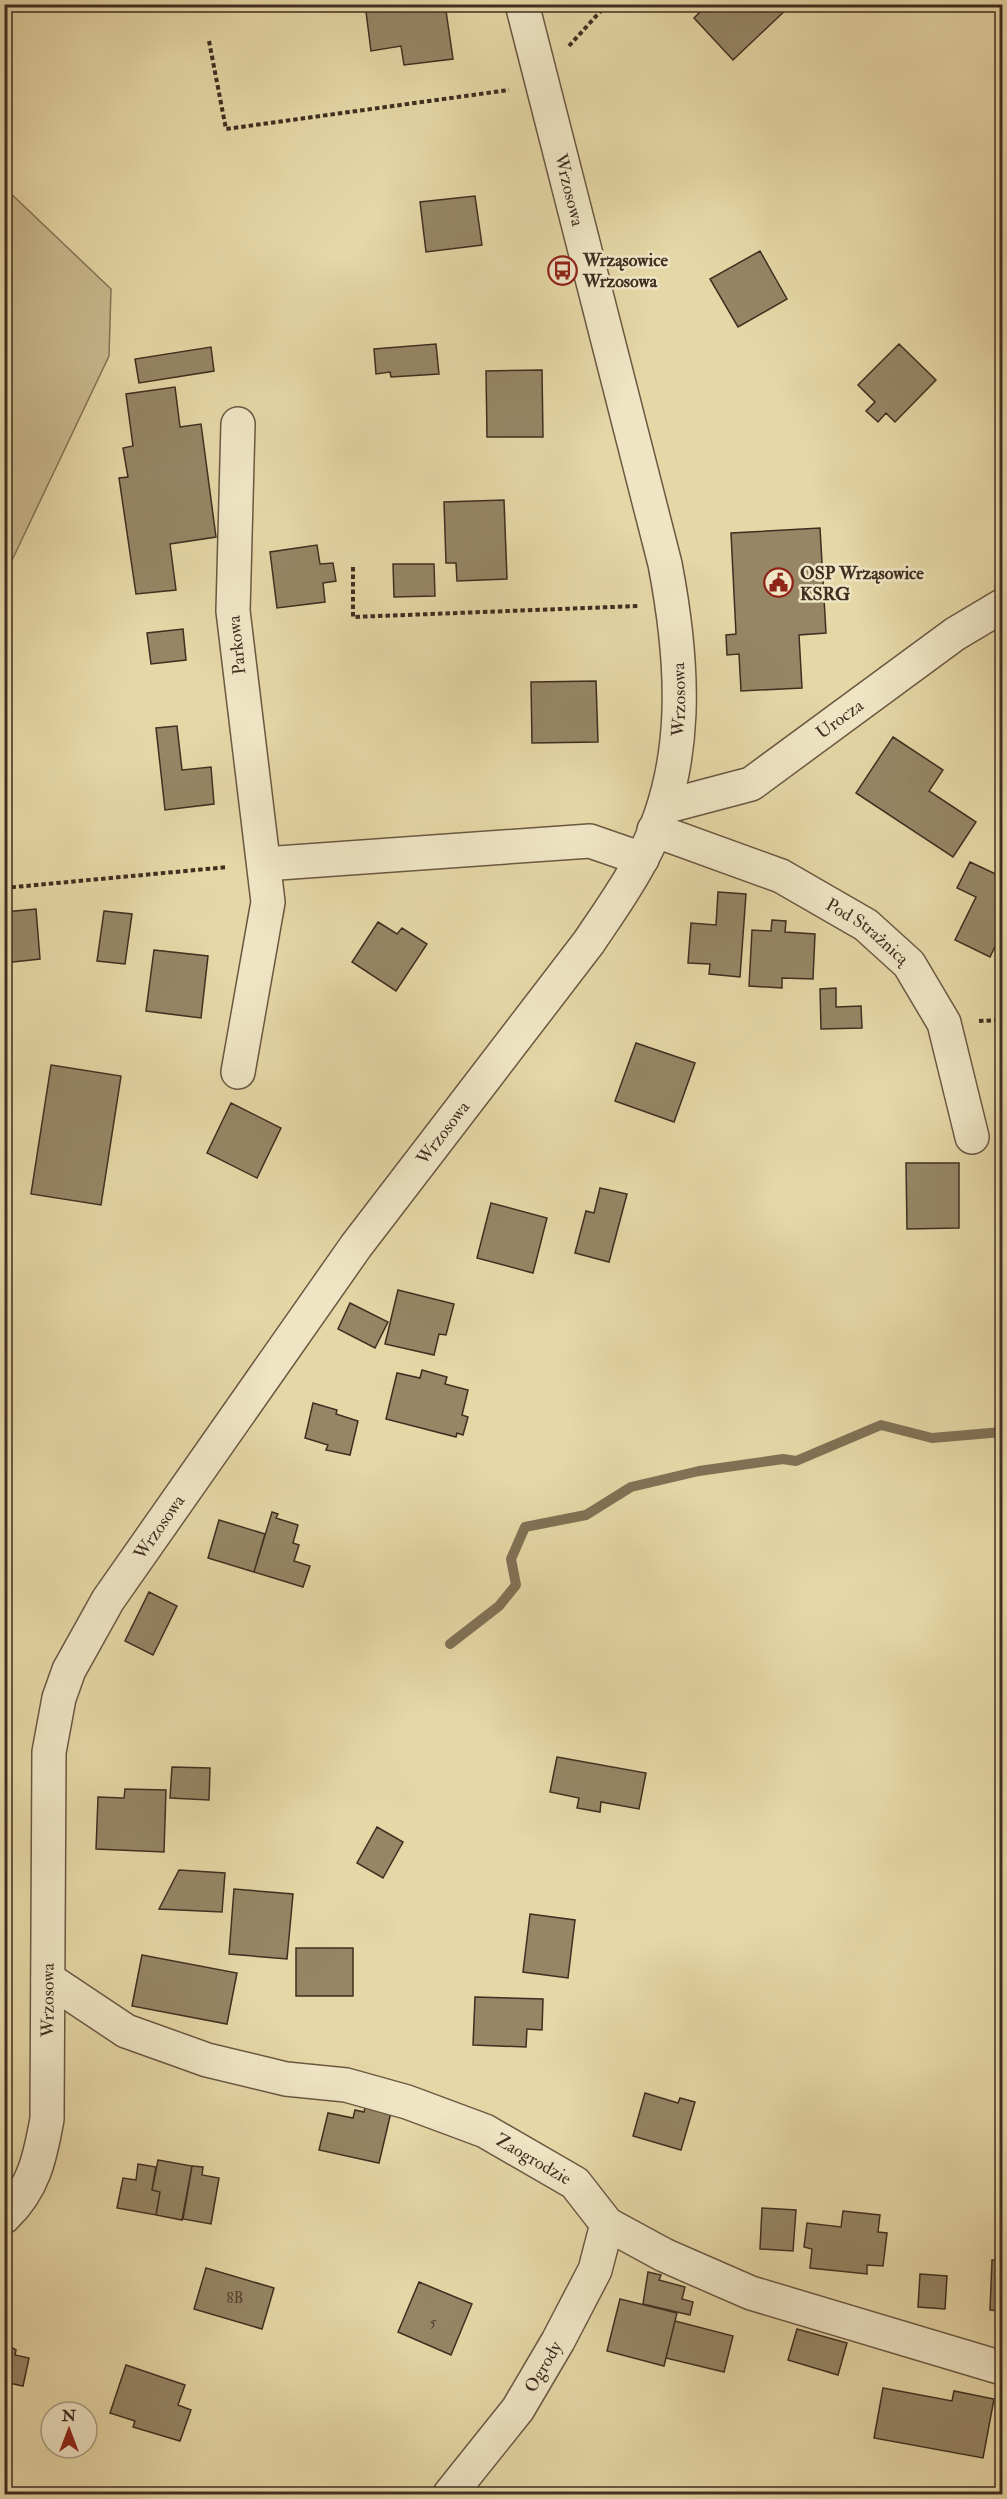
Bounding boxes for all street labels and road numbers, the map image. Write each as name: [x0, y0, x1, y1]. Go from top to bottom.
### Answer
street label: Wrzosowa: [549, 150, 589, 229]
street label: Parkowa: [222, 614, 252, 676]
street label: Wrzosowa: [666, 661, 691, 738]
street label: Urocza: [811, 693, 868, 744]
street label: Pod Strażnicą: [822, 893, 915, 971]
street label: Wrzosowa: [411, 1096, 475, 1170]
street label: Wrzosowa: [128, 1490, 190, 1565]
street label: Wrzosowa: [36, 1962, 59, 2038]
street label: Zaogrodzie: [492, 2128, 576, 2190]
street label: Ogrody: [519, 2336, 567, 2396]

